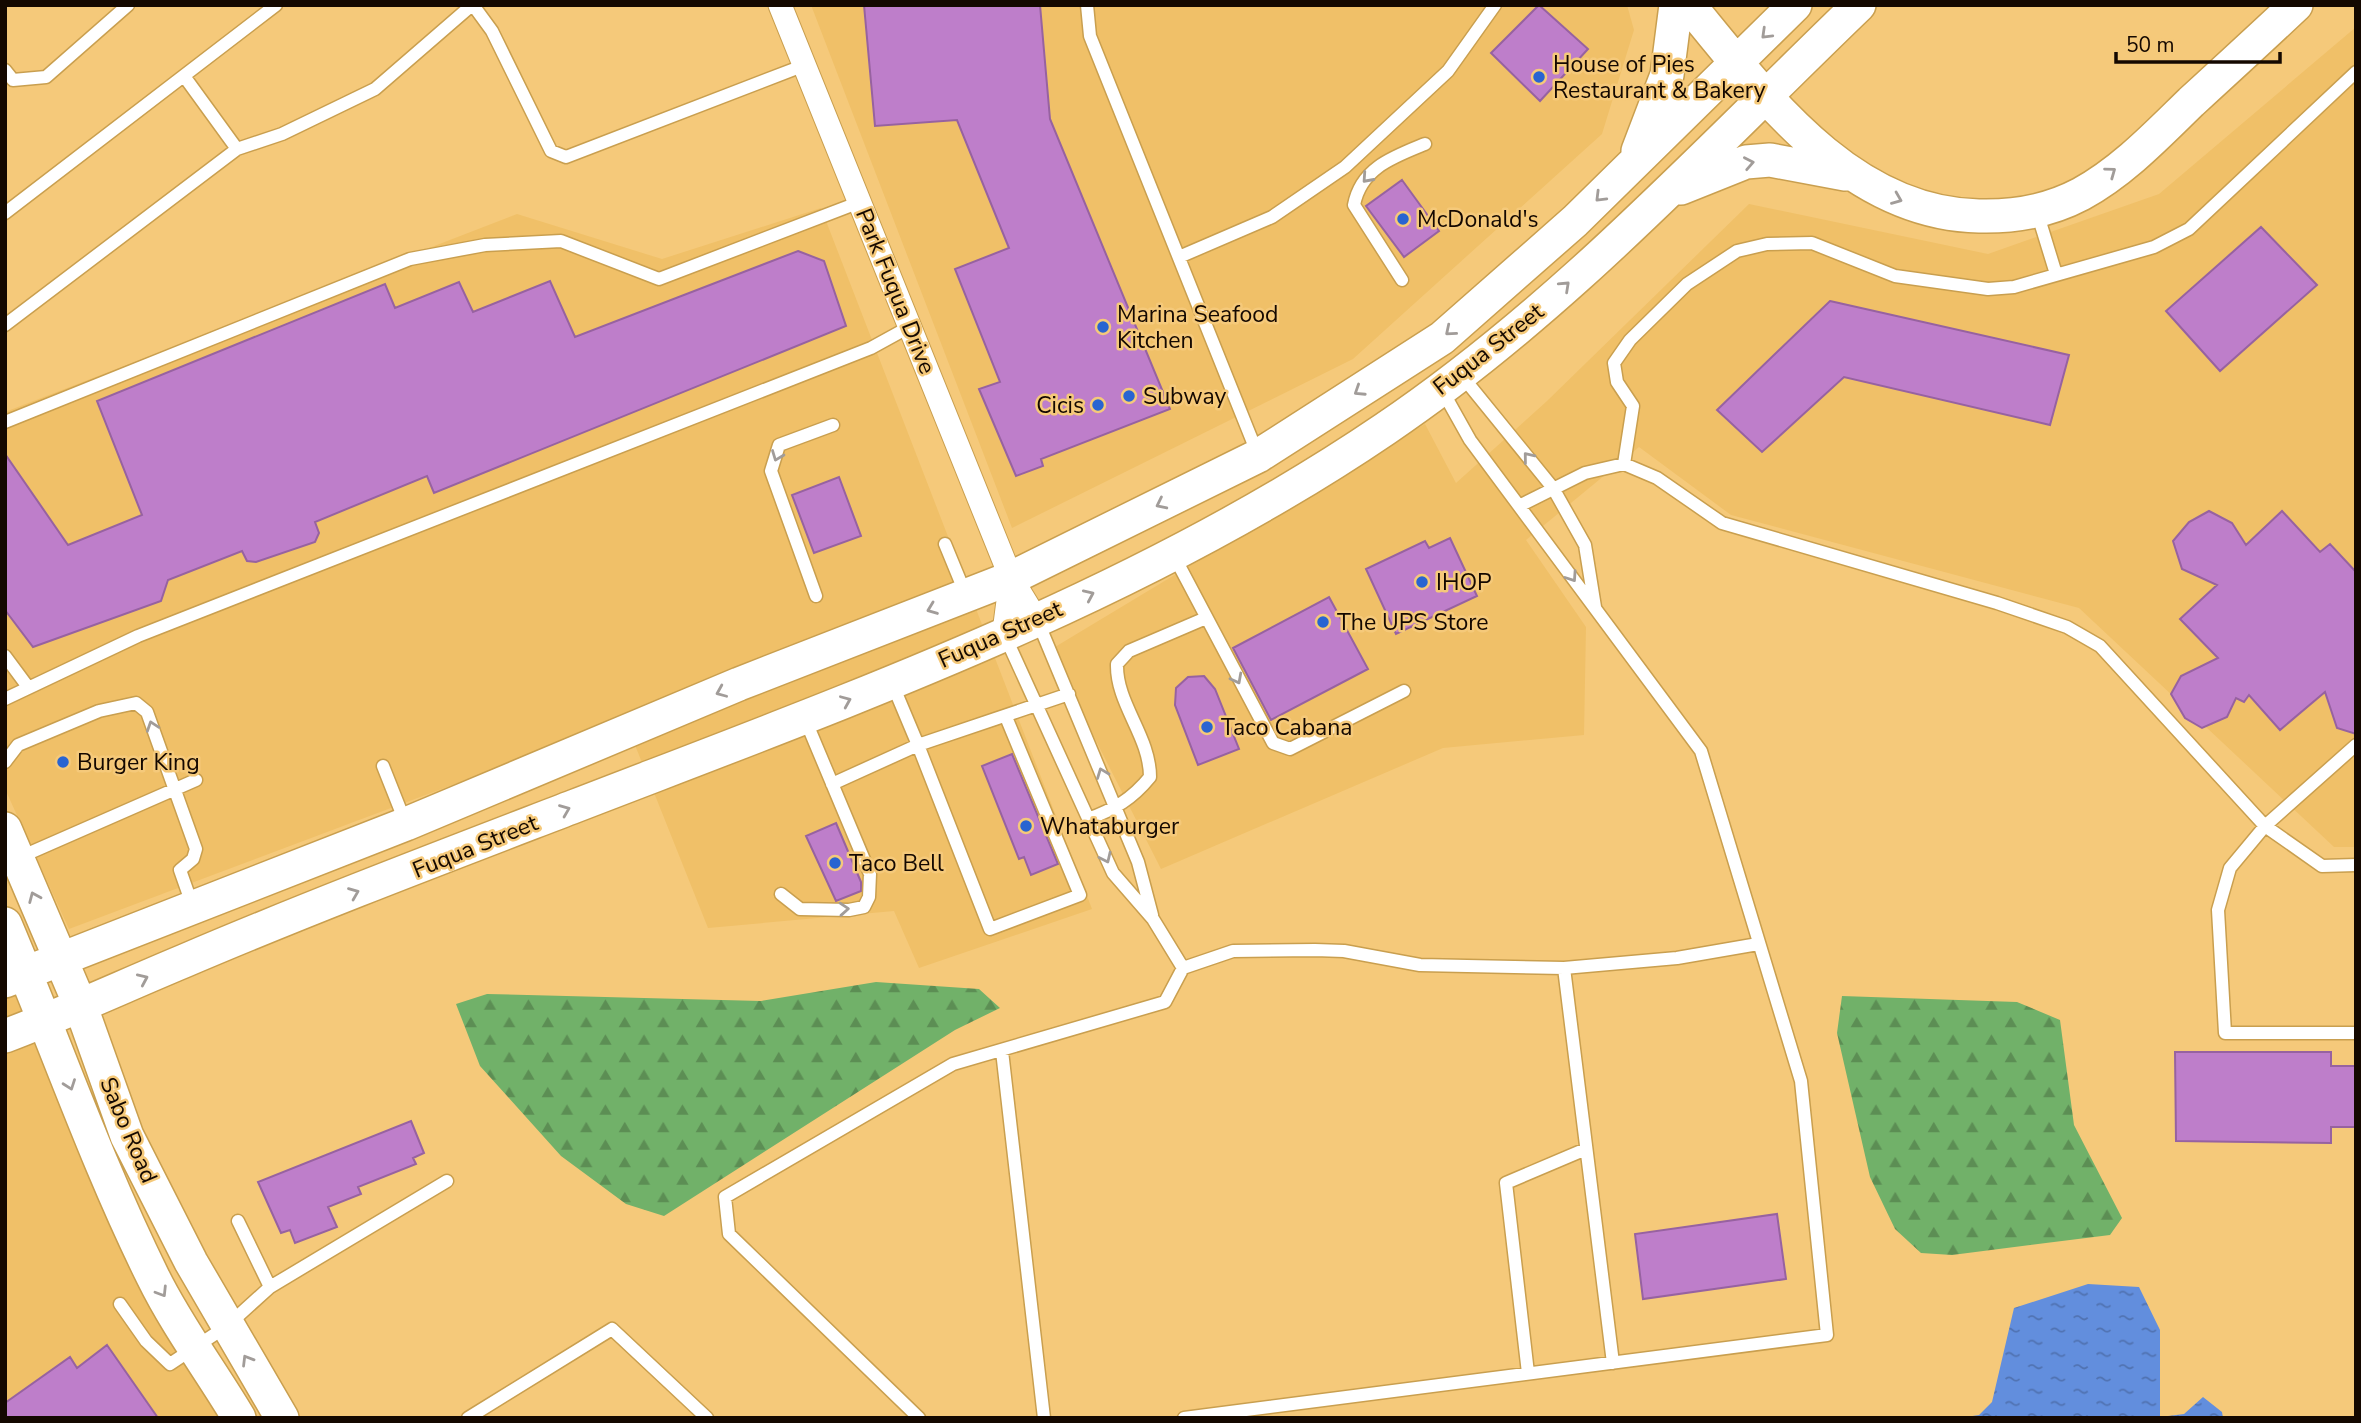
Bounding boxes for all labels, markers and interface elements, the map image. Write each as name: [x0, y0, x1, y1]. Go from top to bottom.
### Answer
scale bar: [2116, 21, 2280, 65]
one-way arrow: [1761, 25, 1774, 38]
text: 50 m: [2126, 31, 2175, 59]
place label: House of Pies Restaurant & Bakery: [1553, 49, 1766, 106]
marker: House of Pies Restaurant & Bakery: [1531, 69, 1547, 85]
one-way arrow: [1743, 156, 1755, 171]
one-way arrow: [2104, 168, 2116, 180]
one-way arrow: [1363, 170, 1375, 183]
one-way arrow: [1596, 188, 1609, 201]
one-way arrow: [1891, 191, 1903, 205]
street label: Park Fuqua Drive: [848, 204, 943, 379]
place label: McDonald's: [1417, 204, 1539, 235]
marker: McDonald's: [1395, 211, 1411, 227]
one-way arrow: [1557, 281, 1570, 294]
street label: Fuqua Street: [1427, 296, 1551, 402]
place label: Marina Seafood Kitchen: [1117, 299, 1278, 356]
marker: Marina Seafood Kitchen: [1095, 319, 1111, 335]
one-way arrow: [1445, 323, 1458, 335]
place label: Subway: [1143, 381, 1226, 412]
one-way arrow: [1353, 383, 1366, 396]
marker: Subway: [1121, 388, 1137, 404]
place label: Cicis: [1036, 390, 1084, 421]
marker: Cicis: [1090, 397, 1106, 413]
one-way arrow: [771, 449, 785, 461]
one-way arrow: [1524, 453, 1536, 466]
one-way arrow: [1156, 495, 1168, 509]
place label: IHOP: [1436, 567, 1492, 598]
one-way arrow: [1564, 569, 1576, 582]
marker: IHOP: [1414, 574, 1430, 590]
one-way arrow: [1082, 589, 1094, 603]
street label: Fuqua Street: [933, 593, 1068, 676]
one-way arrow: [927, 600, 939, 614]
place label: The UPS Store: [1337, 607, 1489, 638]
marker: The UPS Store: [1315, 614, 1331, 630]
one-way arrow: [1229, 672, 1242, 684]
one-way arrow: [715, 684, 728, 698]
one-way arrow: [839, 695, 851, 709]
place label: Taco Cabana: [1221, 712, 1353, 743]
marker: Taco Cabana: [1199, 719, 1215, 735]
one-way arrow: [146, 721, 160, 733]
place label: Burger King: [77, 747, 200, 778]
marker: Burger King: [55, 754, 71, 770]
one-way arrow: [1096, 768, 1110, 780]
one-way arrow: [559, 804, 571, 818]
street label: Fuqua Street: [408, 807, 543, 886]
place label: Whataburger: [1040, 811, 1180, 842]
marker: Whataburger: [1018, 818, 1034, 834]
place label: Taco Bell: [849, 848, 944, 879]
one-way arrow: [1098, 851, 1112, 863]
marker: Taco Bell: [827, 855, 843, 871]
one-way arrow: [347, 888, 359, 902]
one-way arrow: [28, 891, 42, 904]
one-way arrow: [838, 902, 849, 917]
one-way arrow: [136, 973, 148, 987]
street label: Sabo Road: [92, 1073, 165, 1188]
one-way arrow: [61, 1078, 75, 1090]
one-way arrow: [153, 1285, 166, 1298]
one-way arrow: [242, 1354, 255, 1367]

